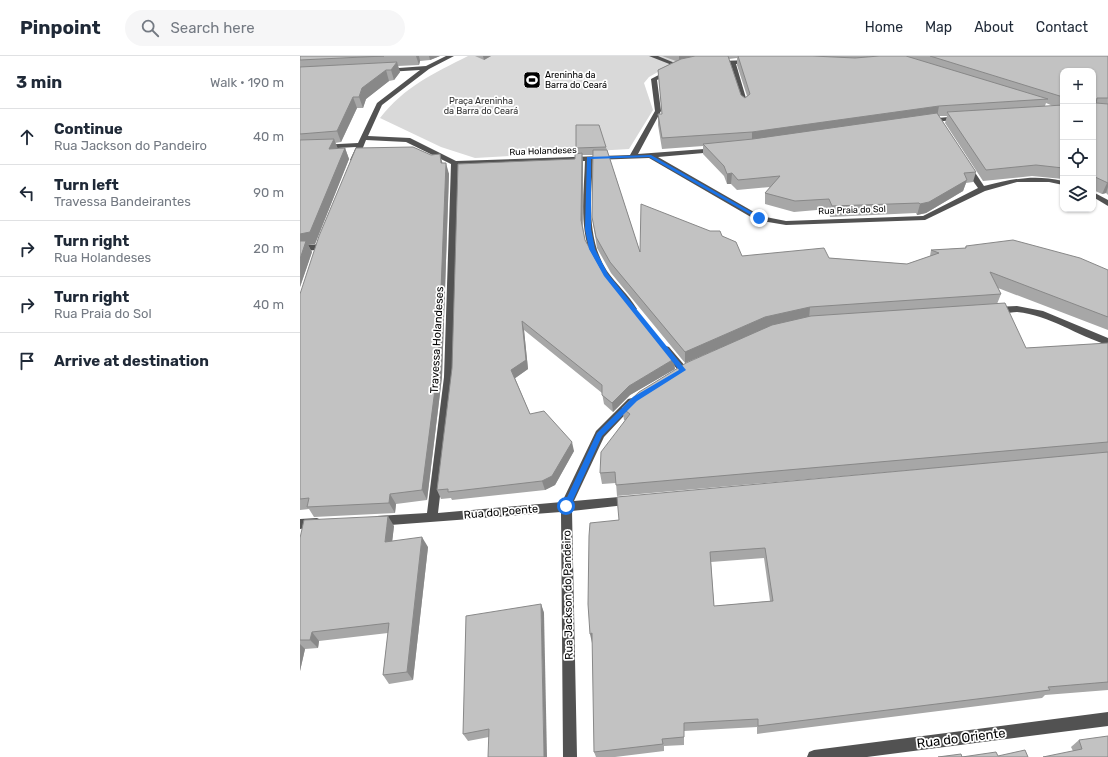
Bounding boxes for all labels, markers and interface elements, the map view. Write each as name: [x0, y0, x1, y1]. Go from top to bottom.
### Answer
search box: [125, 10, 405, 46]
text: Pinpoint: [20, 16, 101, 39]
icon: search: [139, 17, 161, 39]
text: Search here: [171, 19, 255, 37]
text: Home: [865, 19, 903, 36]
text: Map: [925, 19, 952, 36]
text: About: [974, 19, 1014, 36]
text: Contact: [1036, 19, 1088, 36]
map controls: [1060, 68, 1096, 212]
button: +: [1060, 68, 1096, 104]
sports icon: Areninha da Barra do Ceará: [522, 70, 542, 90]
place label: Areninha da Barra do Ceará: [545, 70, 607, 90]
text: 3 min: [16, 72, 62, 92]
text: Walk · 190 m: [210, 75, 284, 90]
park label: Praça Areninha da Barra do Ceará: [444, 96, 518, 116]
button: −: [1060, 104, 1096, 140]
text: Continue: [54, 120, 123, 138]
icon: ahead: [16, 126, 38, 148]
text: 40 m: [253, 129, 284, 144]
text: Rua Jackson do Pandeiro: [54, 138, 207, 153]
button: locate: [1060, 140, 1096, 176]
street label: Rua Holandeses: [509, 145, 577, 157]
text: Turn left: [54, 176, 119, 194]
button: layers: [1060, 176, 1096, 212]
icon: left: [16, 182, 38, 204]
text: 90 m: [253, 185, 284, 200]
text: Travessa Bandeirantes: [54, 194, 191, 209]
street label: Rua Praia do Sol: [818, 204, 886, 216]
route end: [750, 209, 768, 227]
text: Turn right: [54, 232, 129, 250]
icon: right: [16, 238, 38, 260]
text: 20 m: [253, 241, 284, 256]
text: Rua Holandeses: [54, 250, 151, 265]
street label: Travessa Holandeses: [428, 286, 446, 394]
text: Turn right: [54, 288, 129, 306]
icon: right: [16, 294, 38, 316]
text: 40 m: [253, 297, 284, 312]
text: Rua Praia do Sol: [54, 306, 152, 321]
icon: arrive: [16, 350, 38, 372]
text: Arrive at destination: [54, 352, 209, 370]
route start: [557, 497, 575, 515]
street label: Rua do Poente: [463, 502, 539, 522]
street label: Rua Jackson do Pandeiro: [560, 530, 576, 660]
street label: Rua do Oriente: [916, 725, 1006, 751]

